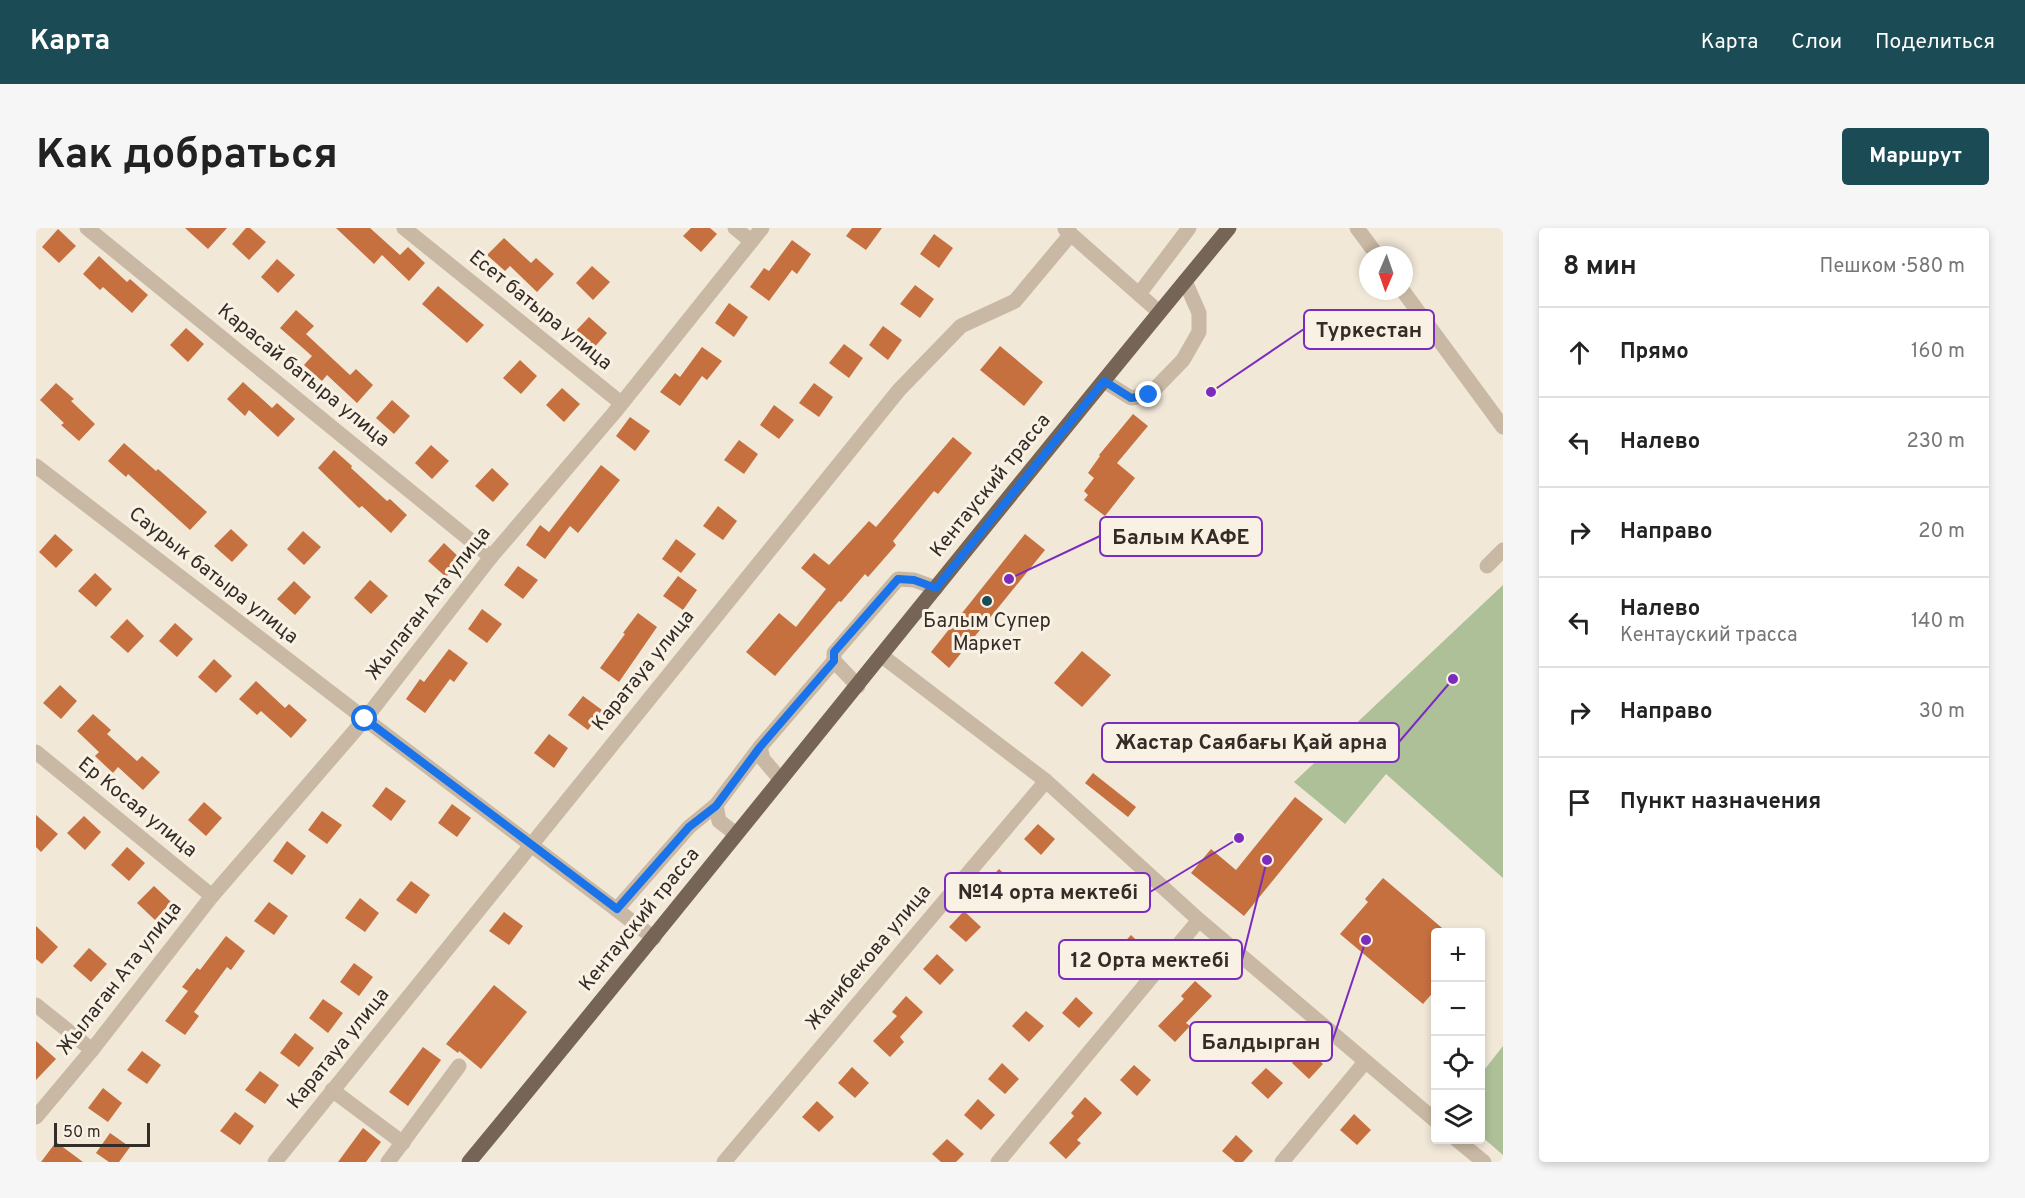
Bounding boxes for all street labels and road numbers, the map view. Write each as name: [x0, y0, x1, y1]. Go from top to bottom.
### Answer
street label: Есет батыра улица: [463, 245, 617, 377]
street label: Карасай батыра улица: [212, 298, 394, 454]
street label: Кентауский трасса: [925, 409, 1057, 563]
street label: Саурык батыра улица: [123, 502, 303, 650]
street label: Жылаган Ата улица: [361, 522, 497, 686]
street label: Каратауа улица: [587, 605, 701, 737]
street label: Ер Косая улица: [72, 752, 202, 864]
street label: Кентауский трасса: [574, 843, 706, 997]
street label: Жанибекова улица: [800, 880, 938, 1036]
street label: Жылаган Ата улица: [52, 897, 188, 1061]
street label: Каратауа улица: [282, 983, 396, 1115]

